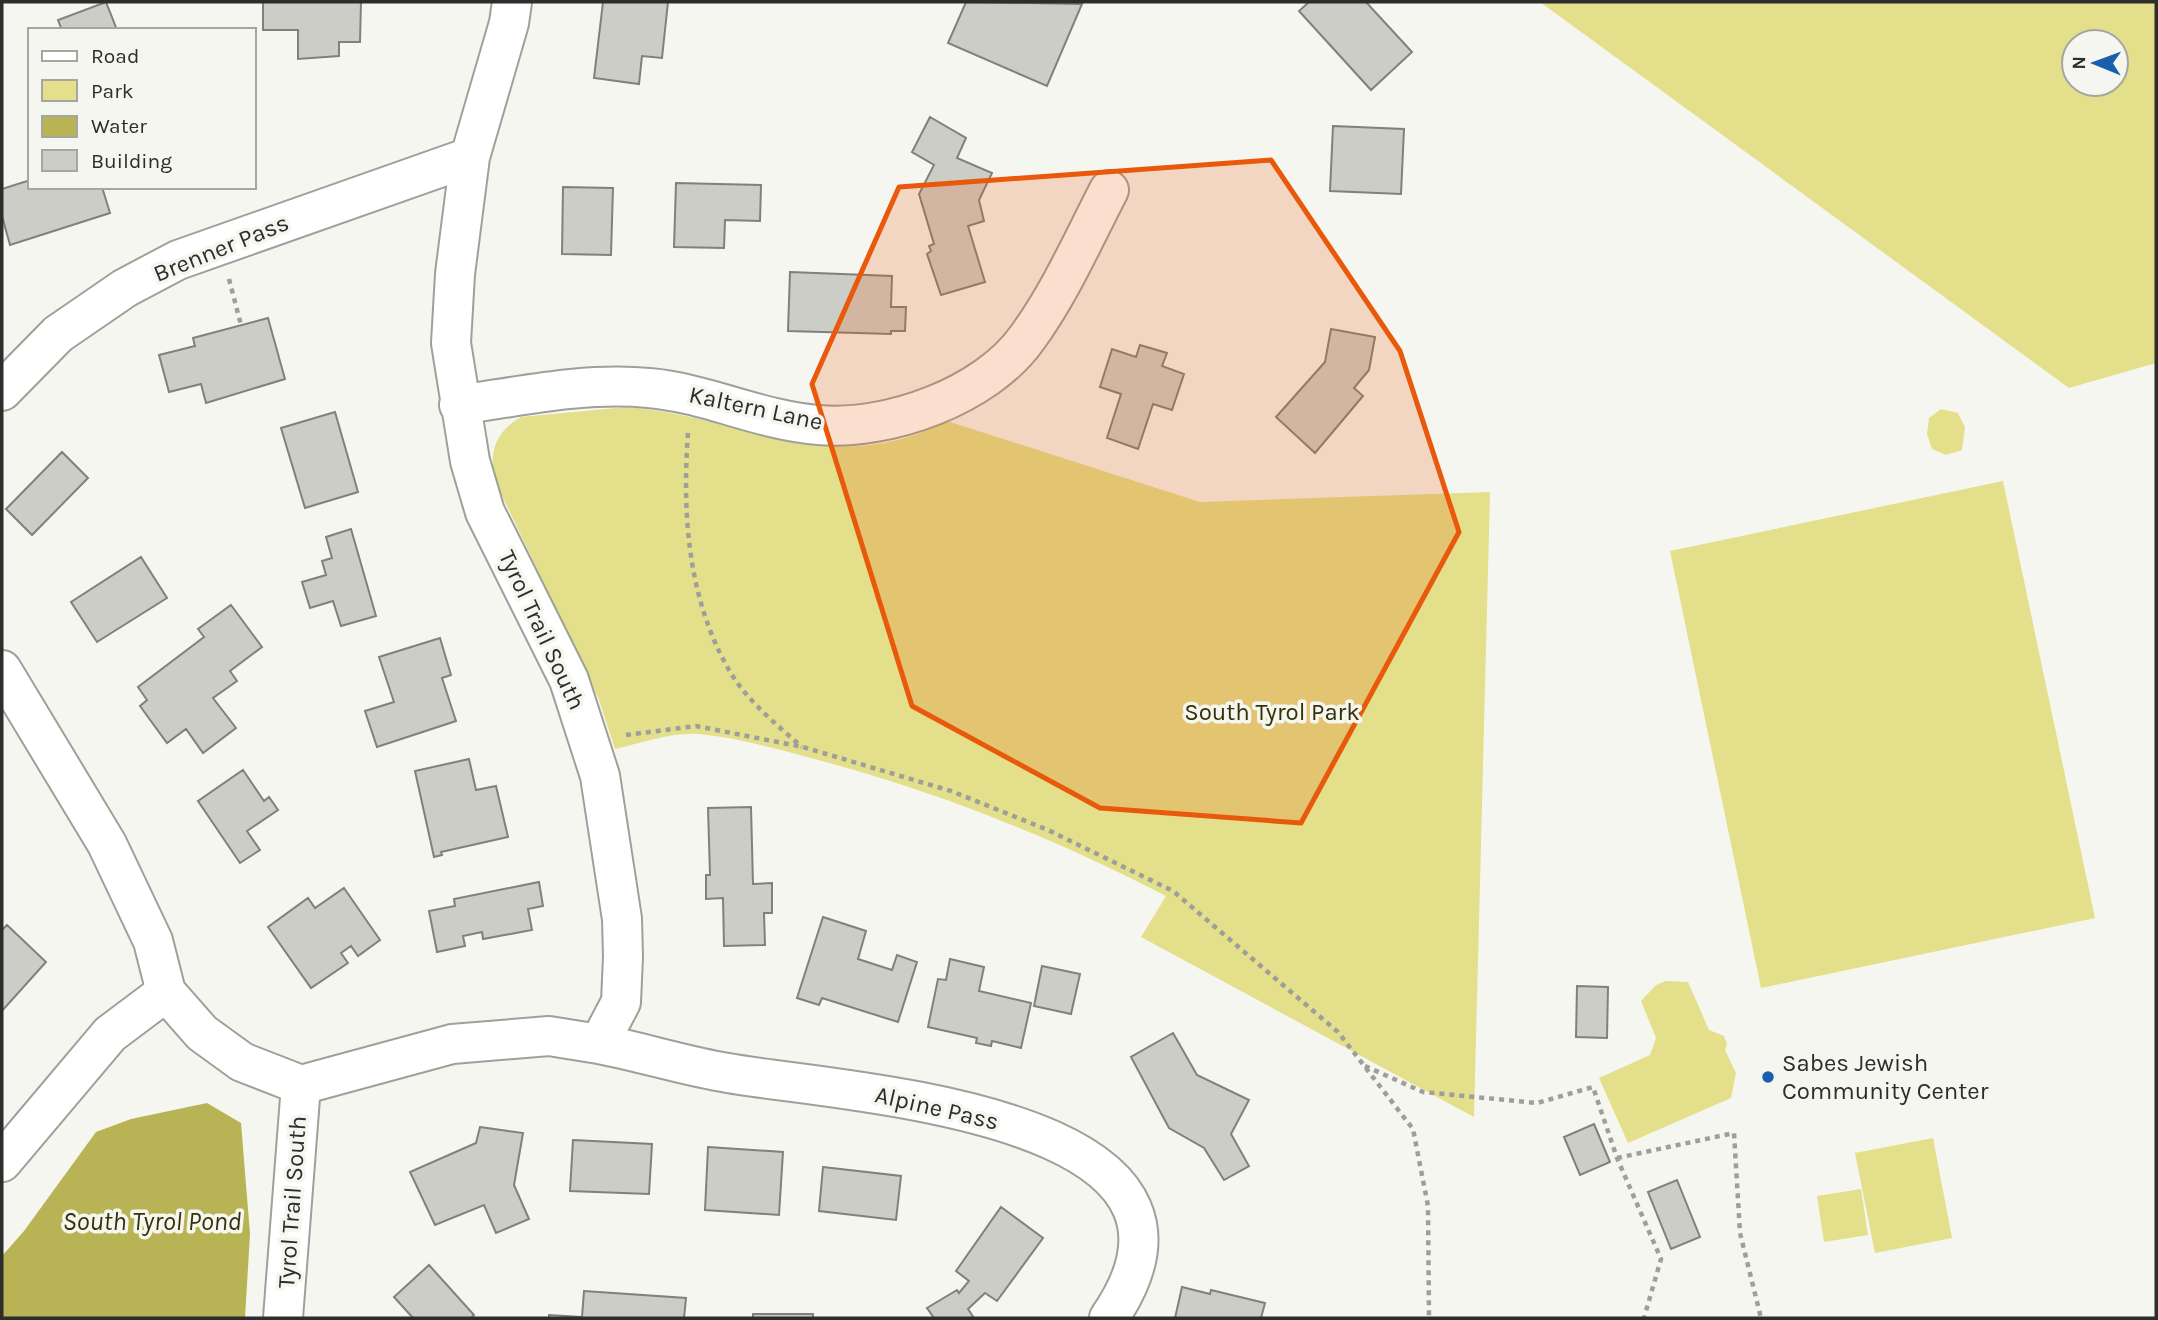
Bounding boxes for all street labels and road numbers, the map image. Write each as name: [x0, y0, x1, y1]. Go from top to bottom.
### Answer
street label: Brenner Pass: [149, 208, 293, 288]
street label: Kaltern Lane: [687, 380, 825, 436]
street label: Tyrol Trail South: [493, 546, 591, 714]
street label: Alpine Pass: [873, 1080, 1001, 1136]
street label: Tyrol Trail South: [272, 1115, 312, 1289]

